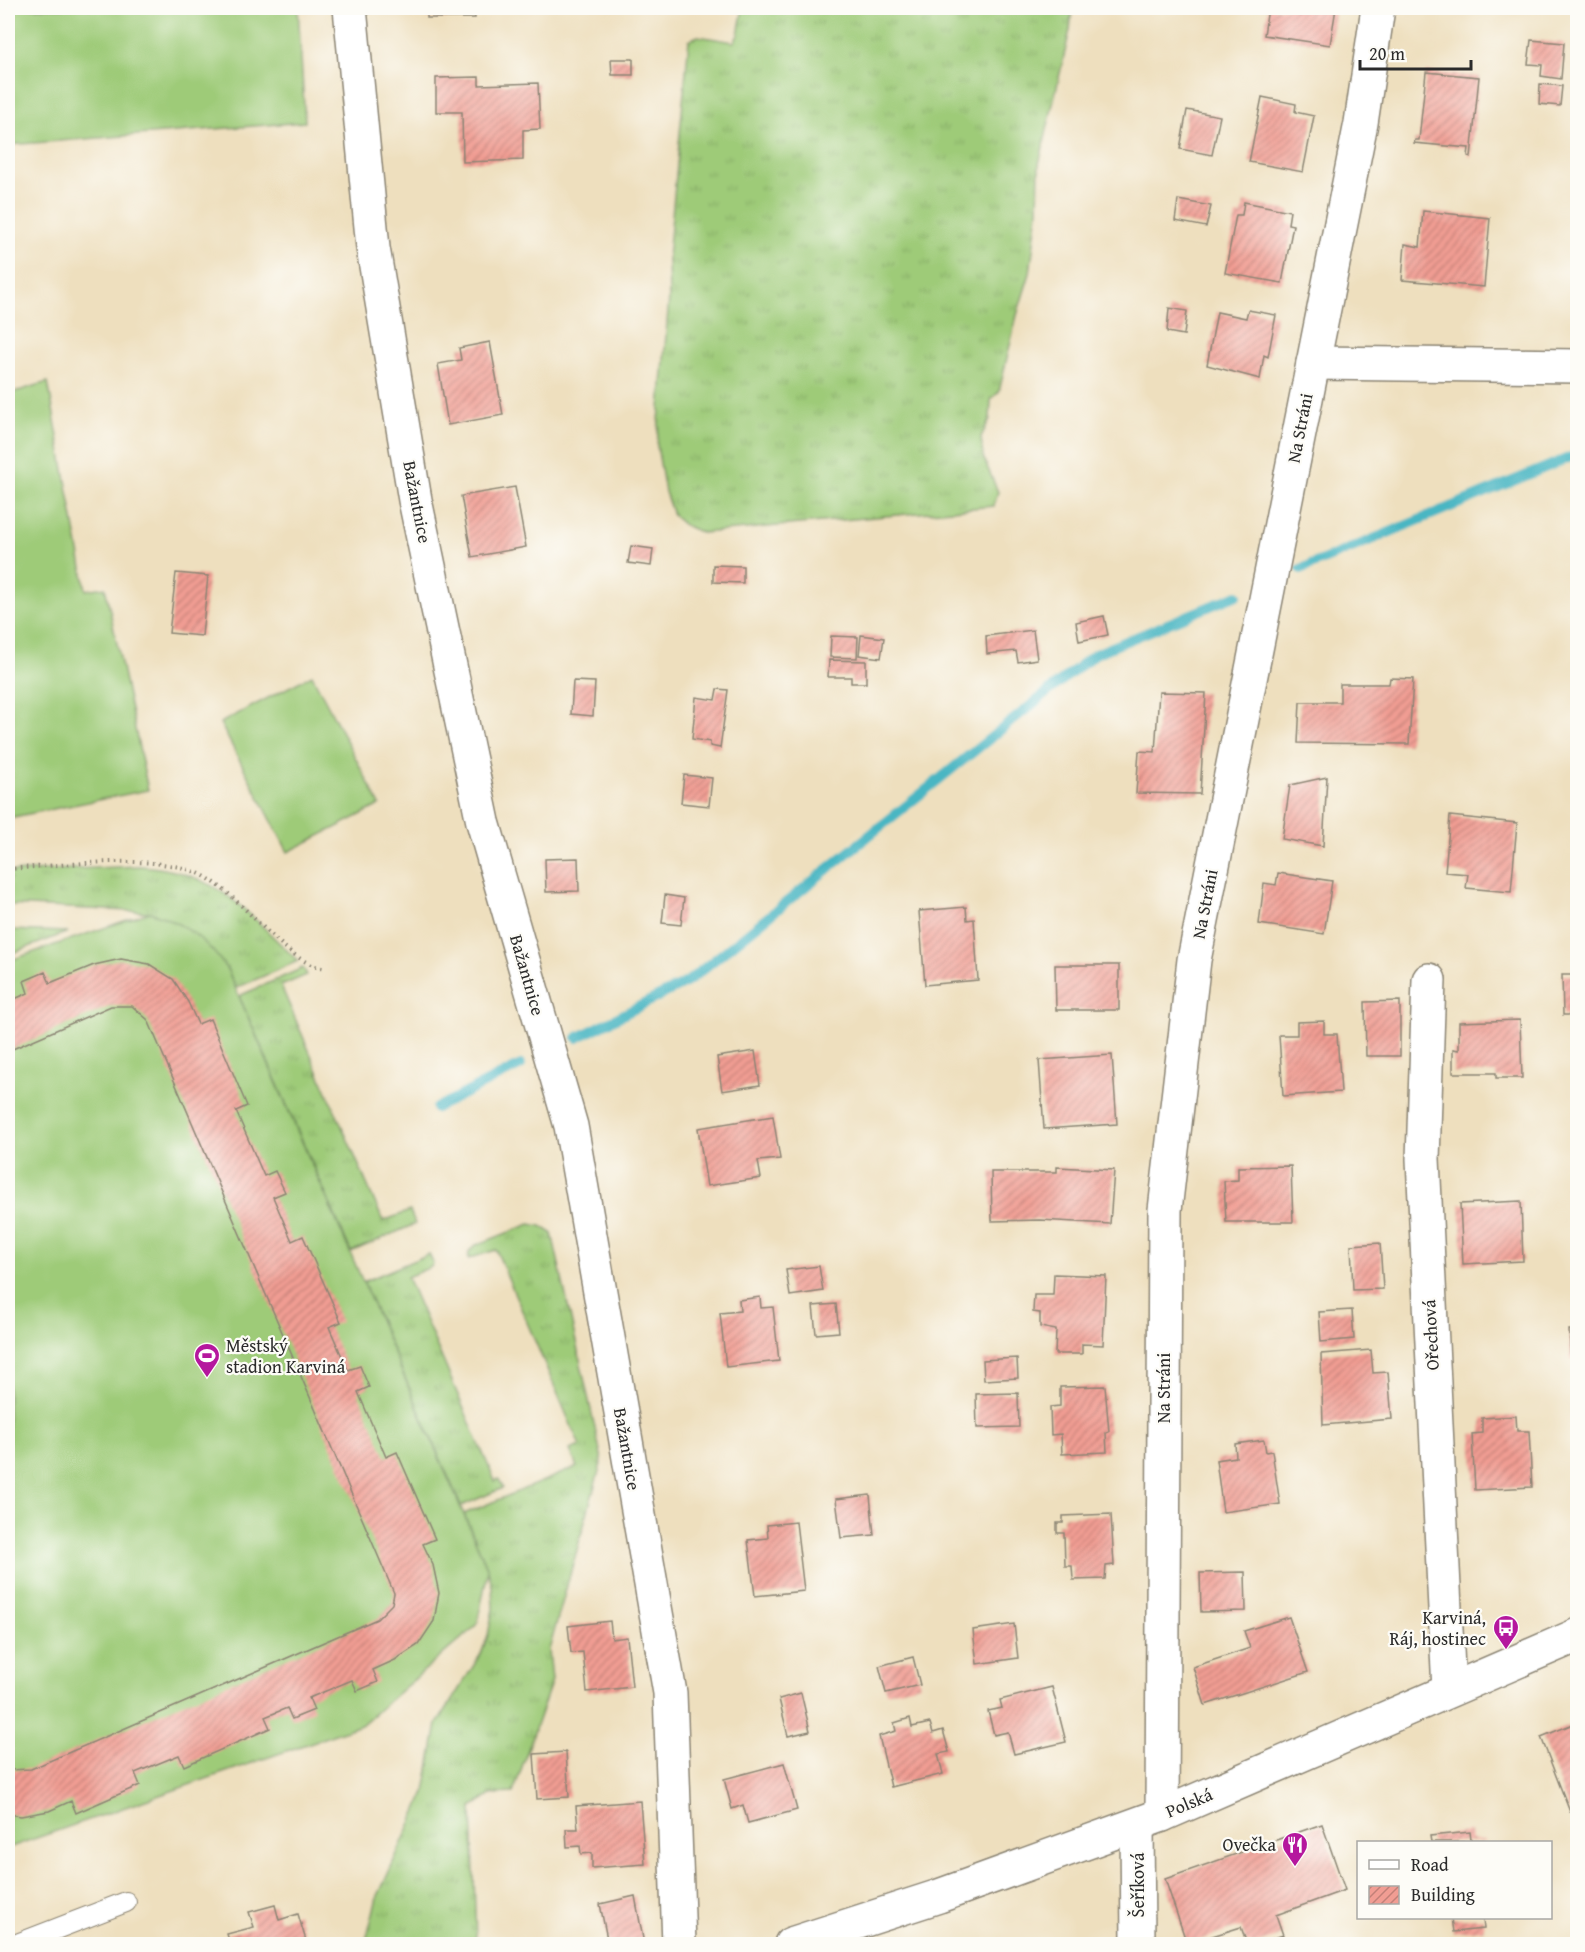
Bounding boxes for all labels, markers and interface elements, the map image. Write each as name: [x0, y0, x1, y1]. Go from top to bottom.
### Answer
scale bar: [1360, 33, 1471, 71]
text: 20 m: [1369, 40, 1405, 67]
street label: Na Stráni: [1280, 391, 1319, 465]
street label: Bažantnice: [396, 459, 439, 545]
street label: Na Stráni: [1185, 867, 1224, 941]
street label: Bažantnice: [503, 931, 552, 1019]
street label: Ořechová: [1415, 1298, 1446, 1371]
place label: Městský stadion Karviná: [226, 1332, 346, 1380]
sports icon: Městský stadion Karviná: [192, 1341, 222, 1379]
street label: Na Stráni: [1150, 1353, 1177, 1423]
street label: Bažantnice: [607, 1406, 648, 1492]
place label: Karviná, Ráj, hostinec: [1390, 1604, 1486, 1652]
bus stop icon: Karviná, Ráj, hostinec: [1491, 1613, 1521, 1651]
street label: Polská: [1161, 1780, 1217, 1824]
restaurant icon: Ovečka: [1280, 1830, 1310, 1868]
place label: Ovečka: [1222, 1831, 1276, 1858]
legend: [1357, 1841, 1552, 1919]
text: Road: [1411, 1851, 1449, 1878]
street label: Šeříková: [1124, 1852, 1151, 1917]
text: Building: [1411, 1881, 1475, 1908]

